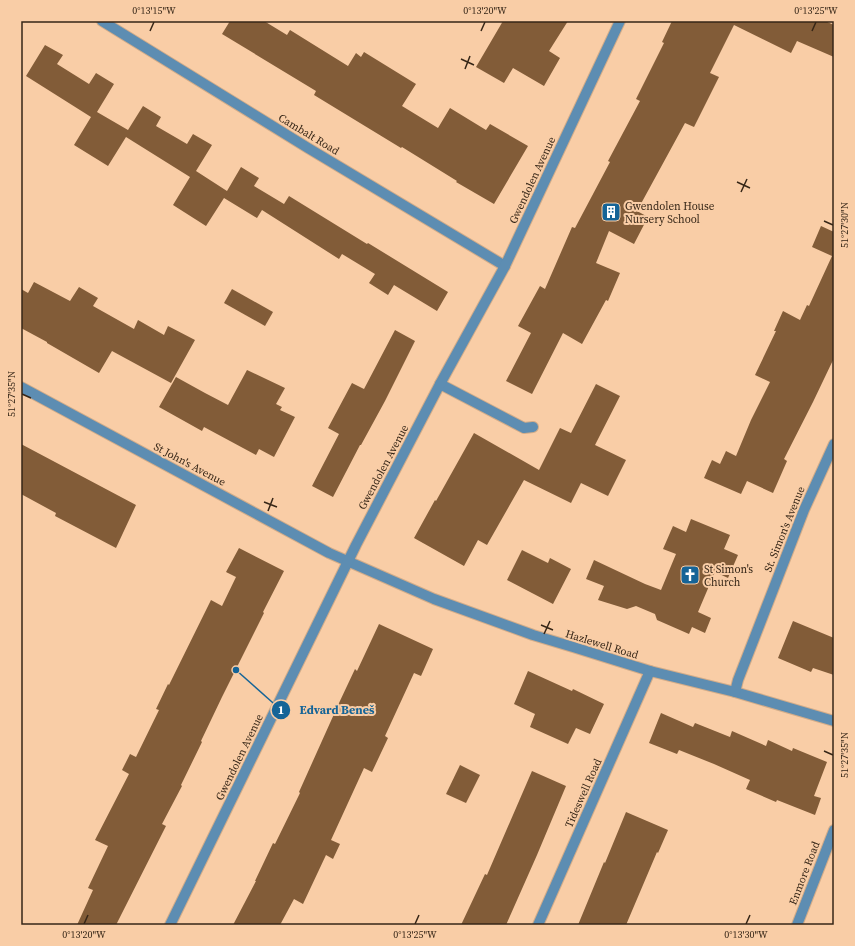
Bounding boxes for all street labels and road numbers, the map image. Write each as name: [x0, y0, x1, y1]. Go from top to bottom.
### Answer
street label: Cambalt Road: [275, 110, 343, 159]
street label: Gwendolen Avenue: [506, 134, 559, 226]
street label: Gwendolen Avenue: [355, 422, 412, 512]
street label: St John's Avenue: [151, 439, 229, 490]
street label: St. Simon's Avenue: [760, 484, 809, 574]
street label: Hazlewell Road: [564, 626, 641, 663]
street label: Gwendolen Avenue: [212, 711, 267, 803]
street label: Tideswell Road: [561, 756, 606, 830]
street label: Enmore Road: [785, 839, 824, 907]

